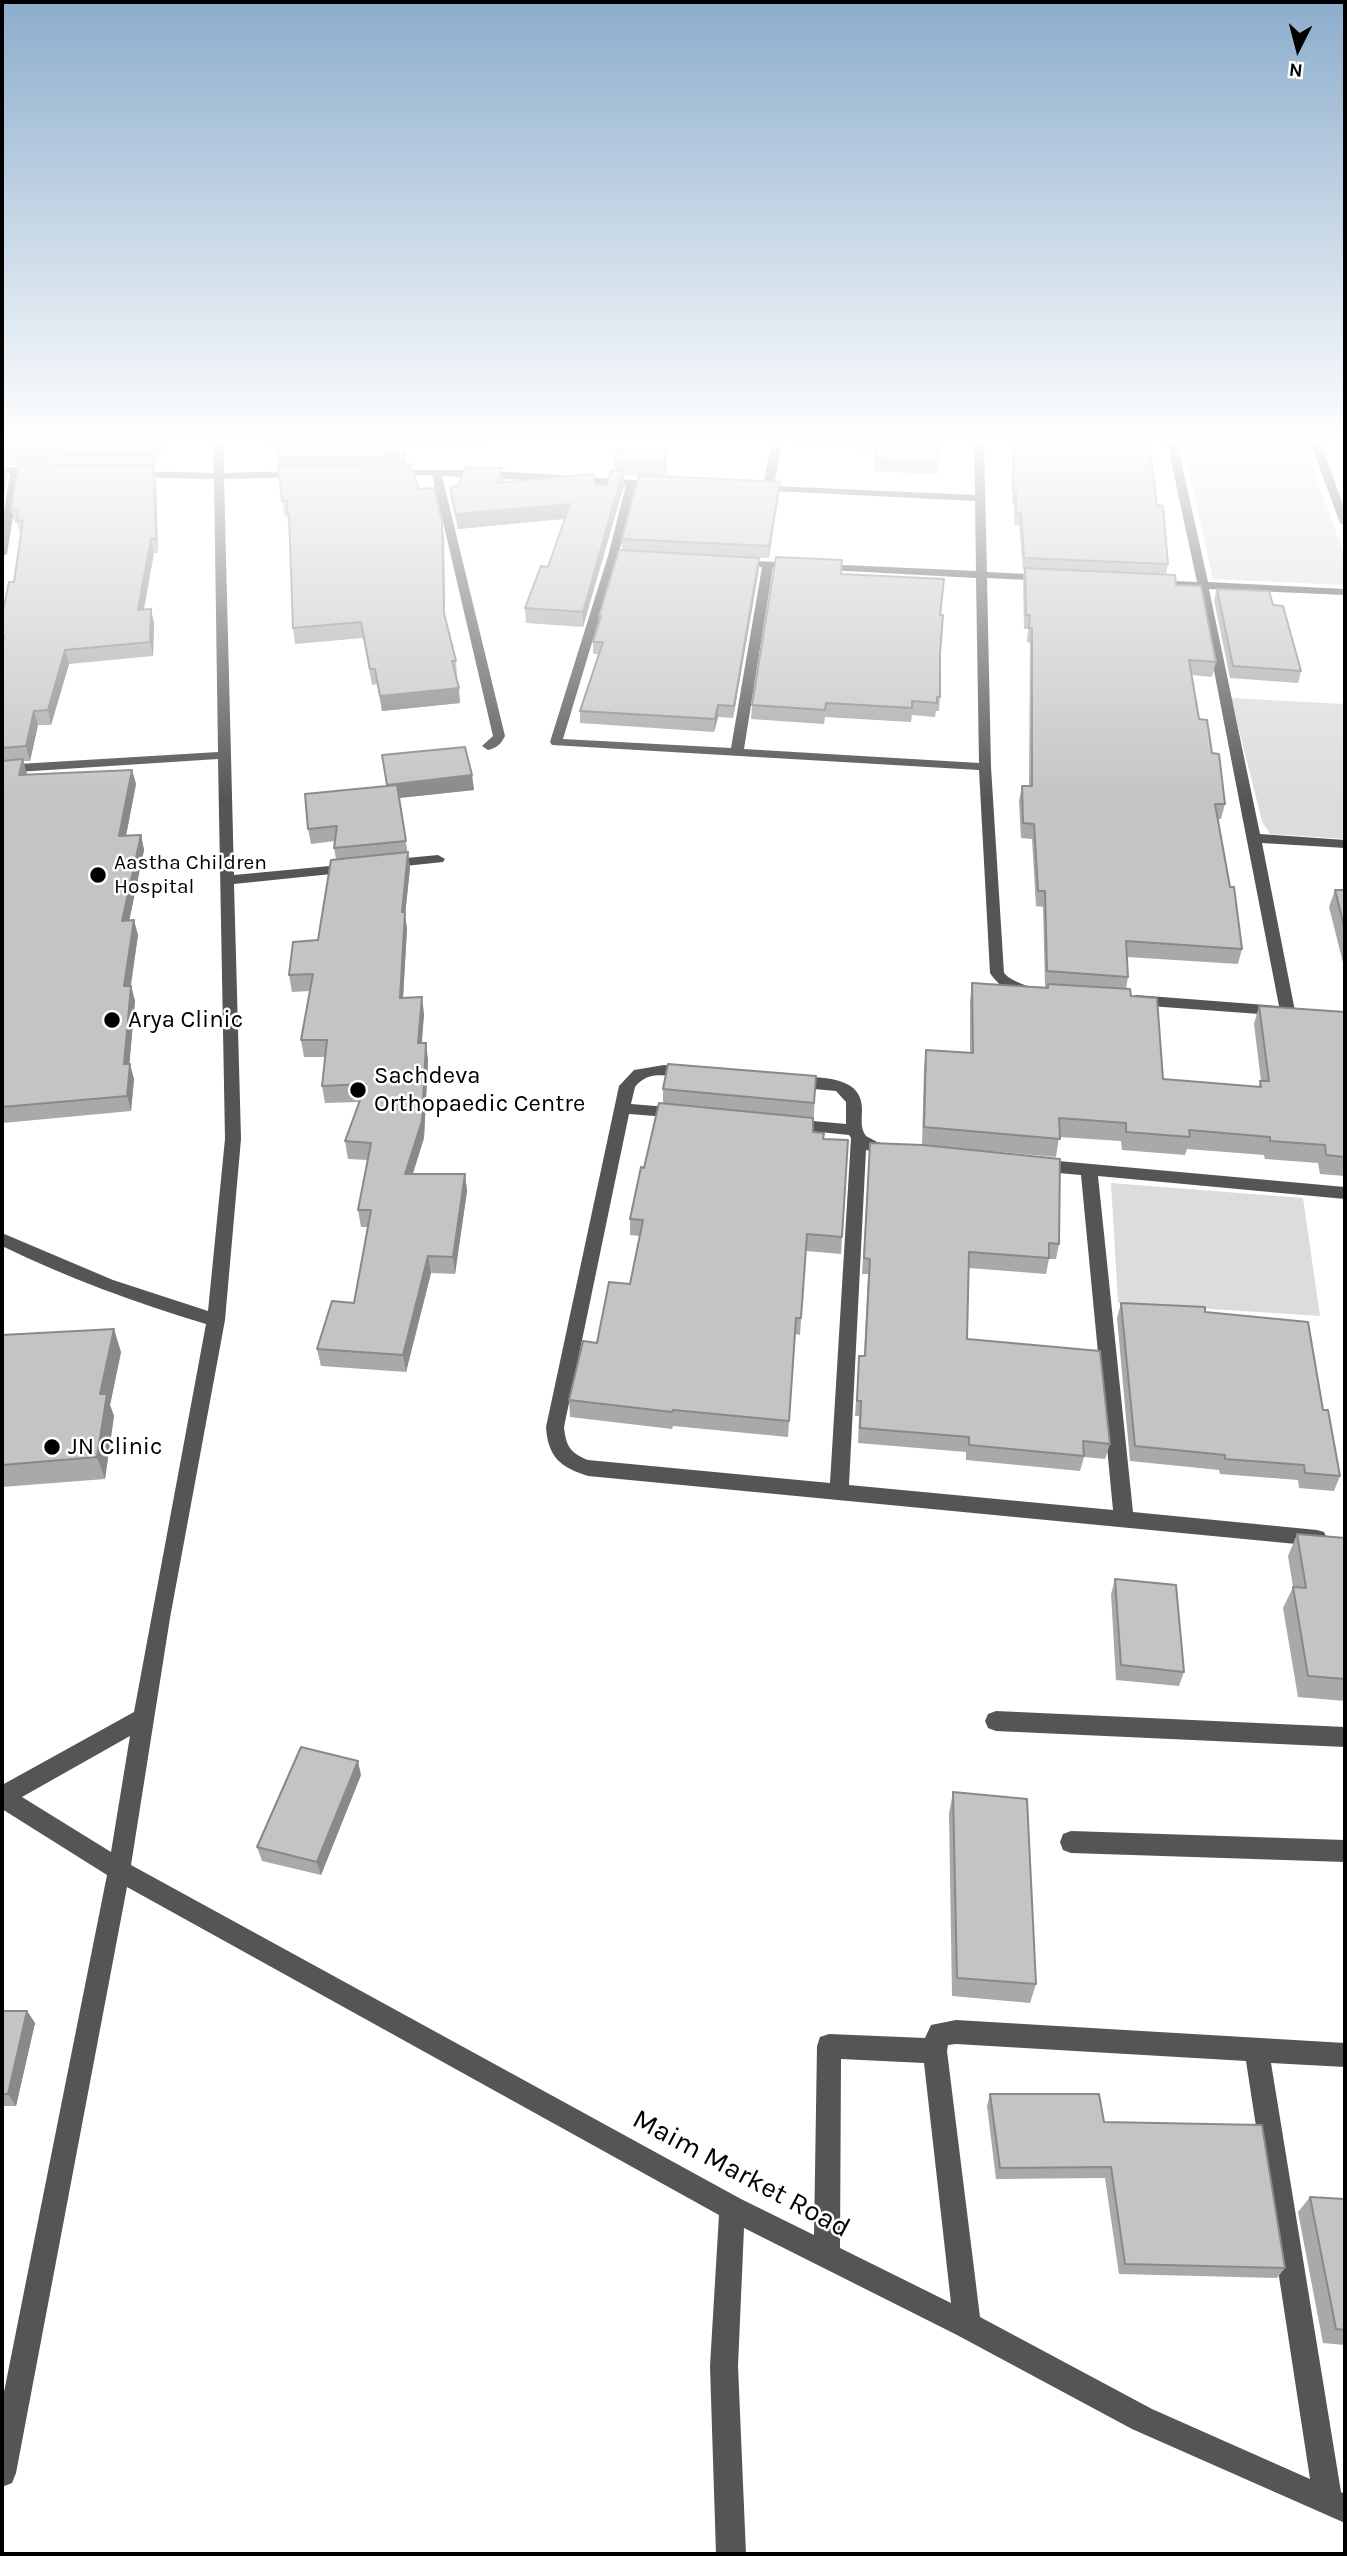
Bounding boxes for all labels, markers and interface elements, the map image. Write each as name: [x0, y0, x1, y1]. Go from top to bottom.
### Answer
north arrow: [1263, 14, 1333, 84]
text: N: [1288, 58, 1304, 82]
place label: Aastha Children Hospital: [114, 850, 267, 900]
marker: Aastha Children Hospital: [88, 865, 108, 885]
place label: Arya Clinic: [128, 1006, 243, 1034]
marker: Arya Clinic: [102, 1010, 122, 1030]
place label: Sachdeva Orthopaedic Centre: [374, 1062, 585, 1118]
marker: Sachdeva Orthopaedic Centre: [348, 1080, 368, 1100]
place label: JN Clinic: [68, 1433, 162, 1461]
marker: JN Clinic: [42, 1437, 62, 1457]
street label: Maim Market Road: [627, 2103, 855, 2245]

